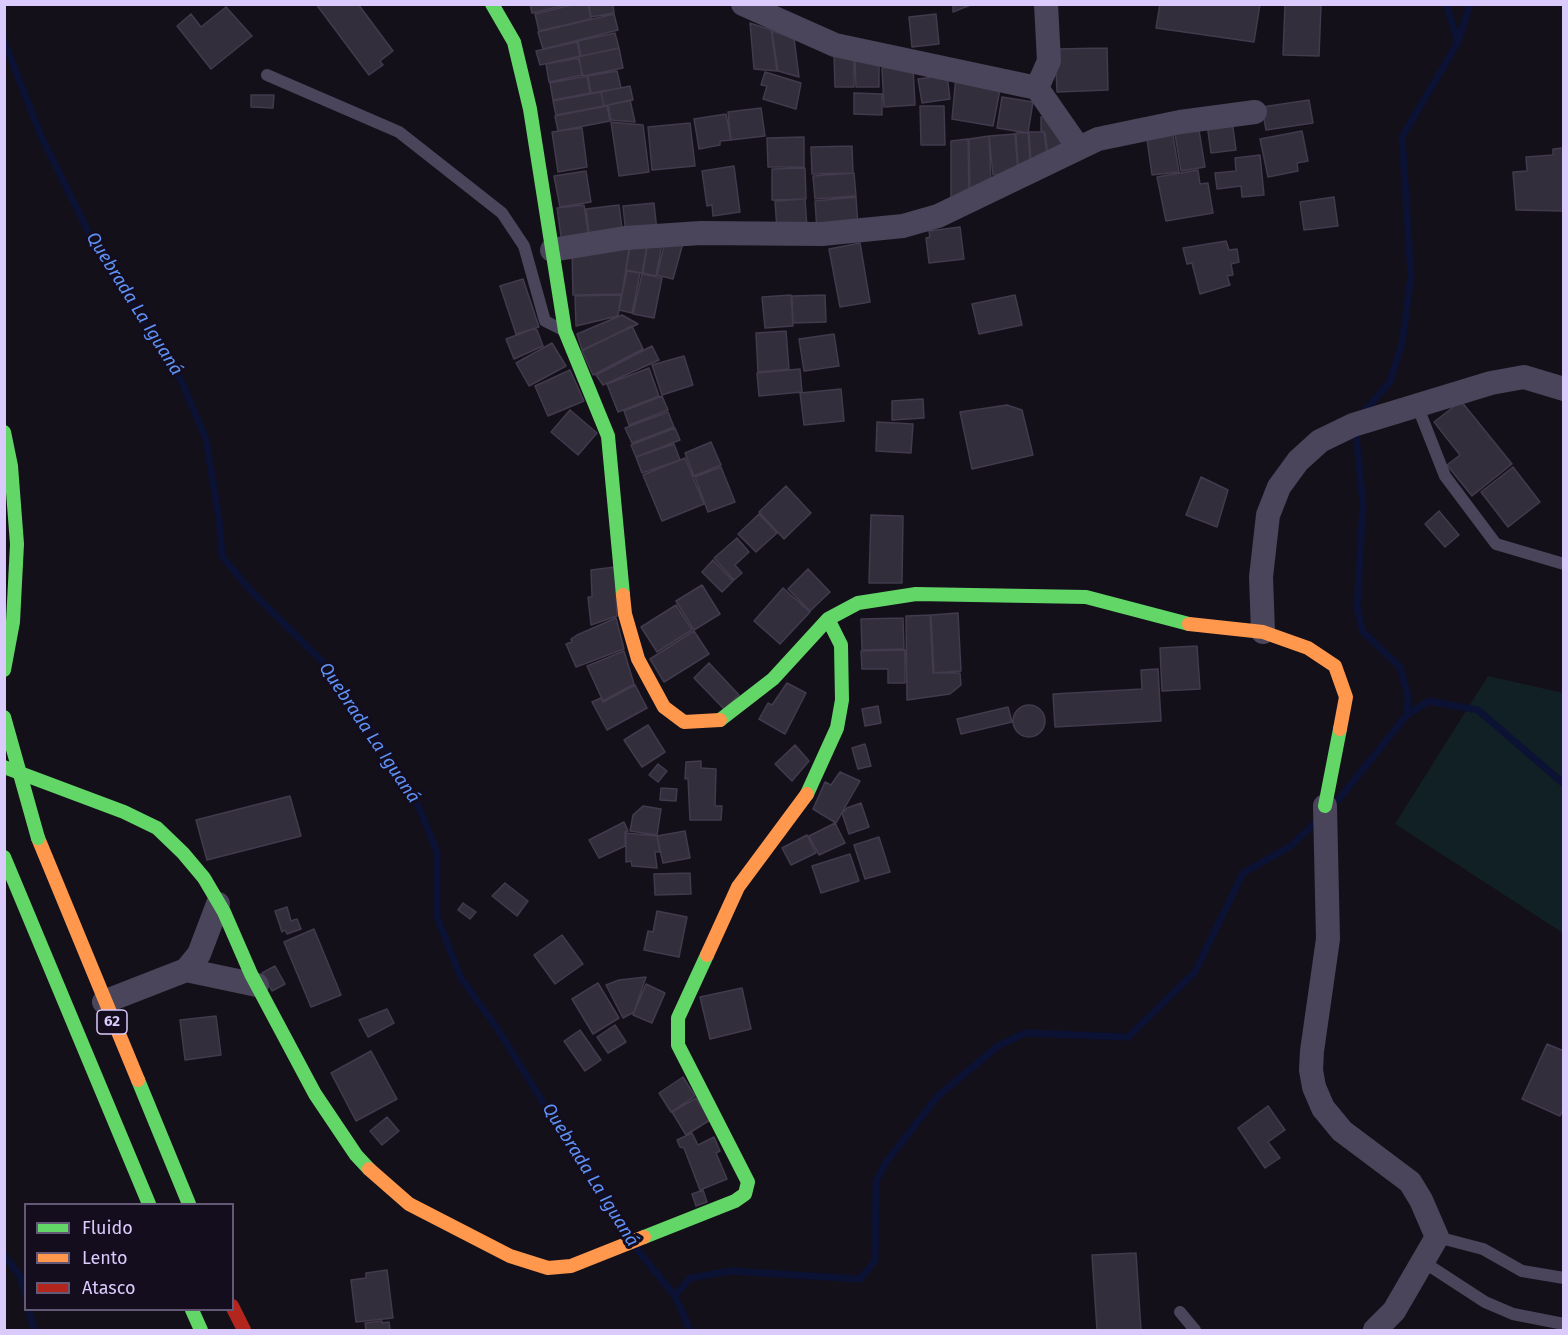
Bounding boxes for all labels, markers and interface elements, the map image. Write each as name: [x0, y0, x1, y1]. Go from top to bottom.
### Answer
water label: Quebrada La Iguaná: [81, 228, 187, 380]
water label: Quebrada La Iguaná: [314, 659, 424, 807]
road number: 62: [97, 1010, 127, 1034]
water label: Quebrada La Iguaná: [537, 1099, 643, 1251]
legend: [24, 1203, 234, 1311]
text: Fluido: [82, 1217, 133, 1239]
text: Lento: [82, 1247, 128, 1269]
text: Atasco: [82, 1277, 135, 1299]

